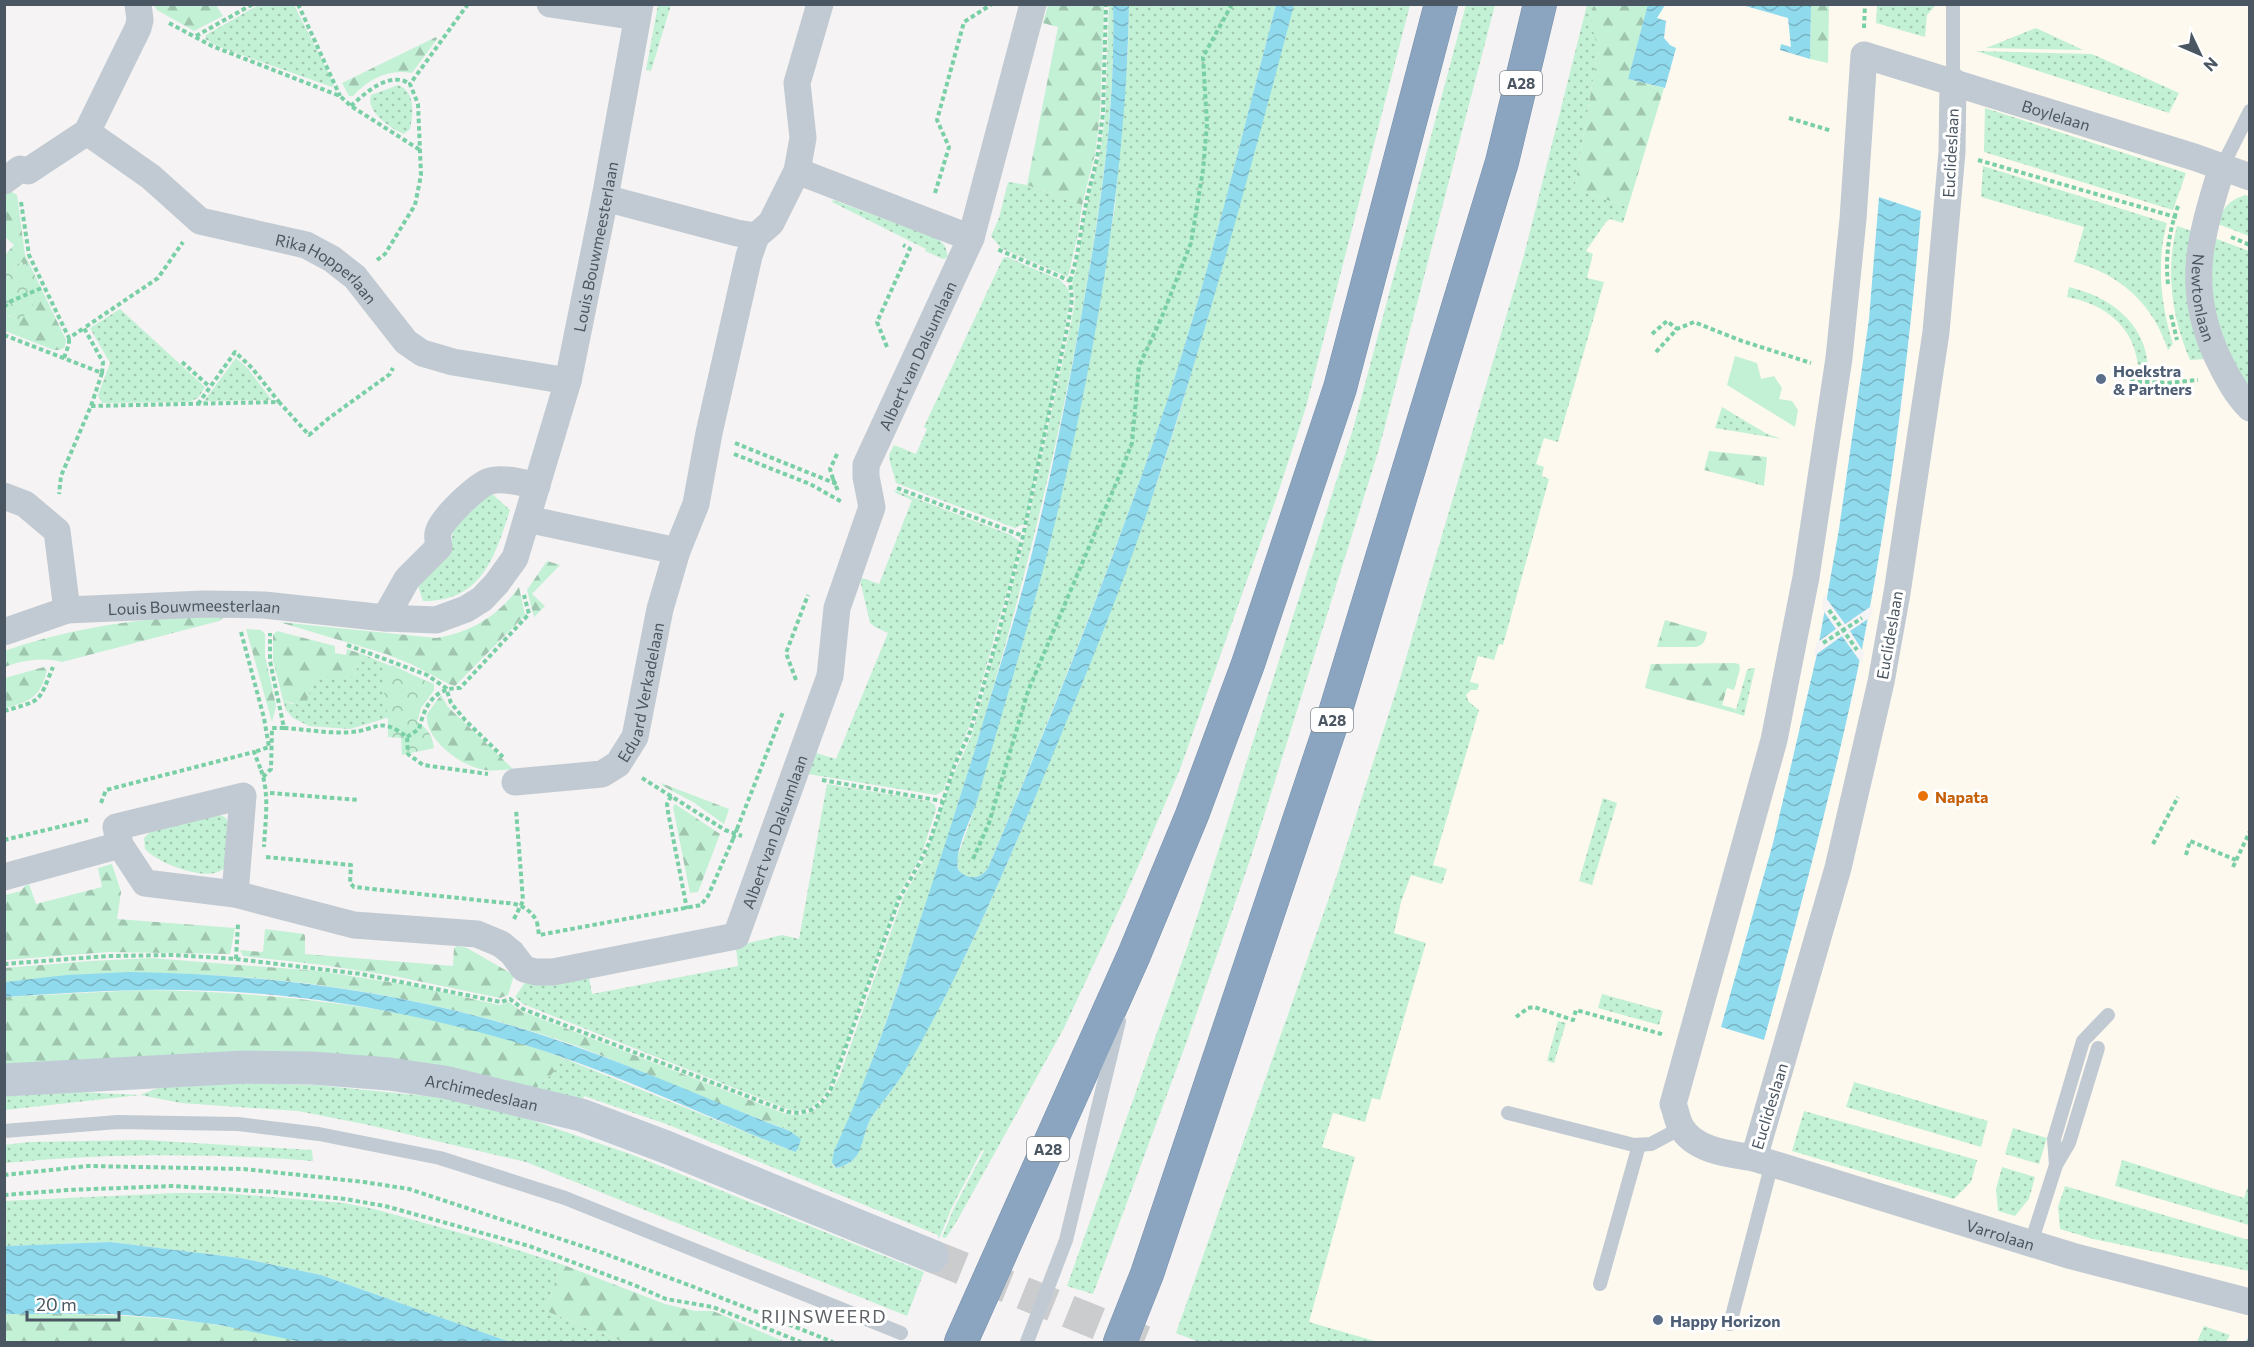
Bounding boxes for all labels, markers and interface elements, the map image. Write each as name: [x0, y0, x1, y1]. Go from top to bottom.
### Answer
north arrow: [2170, 24, 2230, 84]
text: N: [2200, 54, 2222, 76]
road number: A28: [1500, 71, 1542, 95]
street label: Boylelaan: [2020, 95, 2093, 134]
street label: Euclideslaan: [1938, 108, 1962, 198]
street label: Louis Bouwmeesterlaan: [569, 160, 621, 333]
street label: Rika Hopperlaan: [274, 229, 381, 307]
street label: Newtonlaan: [2189, 253, 2220, 344]
street label: Albert van Dalsumlaan: [874, 278, 959, 433]
place label: Hoekstra & Partners: [2113, 361, 2192, 398]
marker: Hoekstra & Partners: [2094, 372, 2108, 386]
street label: Euclideslaan: [1872, 589, 1906, 681]
street label: Louis Bouwmeesterlaan: [107, 594, 282, 618]
street label: Eduard Verkadelaan: [612, 620, 667, 765]
road number: A28: [1311, 708, 1353, 732]
street label: Albert van Dalsumlaan: [737, 752, 810, 911]
place label: Napata: [1935, 787, 1989, 806]
marker: Napata: [1916, 789, 1930, 803]
street label: Euclideslaan: [1747, 1060, 1791, 1152]
street label: Archimedeslaan: [424, 1070, 540, 1114]
road number: A28: [1027, 1137, 1069, 1161]
street label: Varrolaan: [1964, 1215, 2037, 1253]
scale bar: [27, 1284, 118, 1322]
text: 20 m: [36, 1293, 77, 1315]
district label: RIJNSWEERD: [761, 1305, 887, 1327]
place label: Happy Horizon: [1670, 1311, 1781, 1330]
marker: Happy Horizon: [1651, 1313, 1665, 1327]

